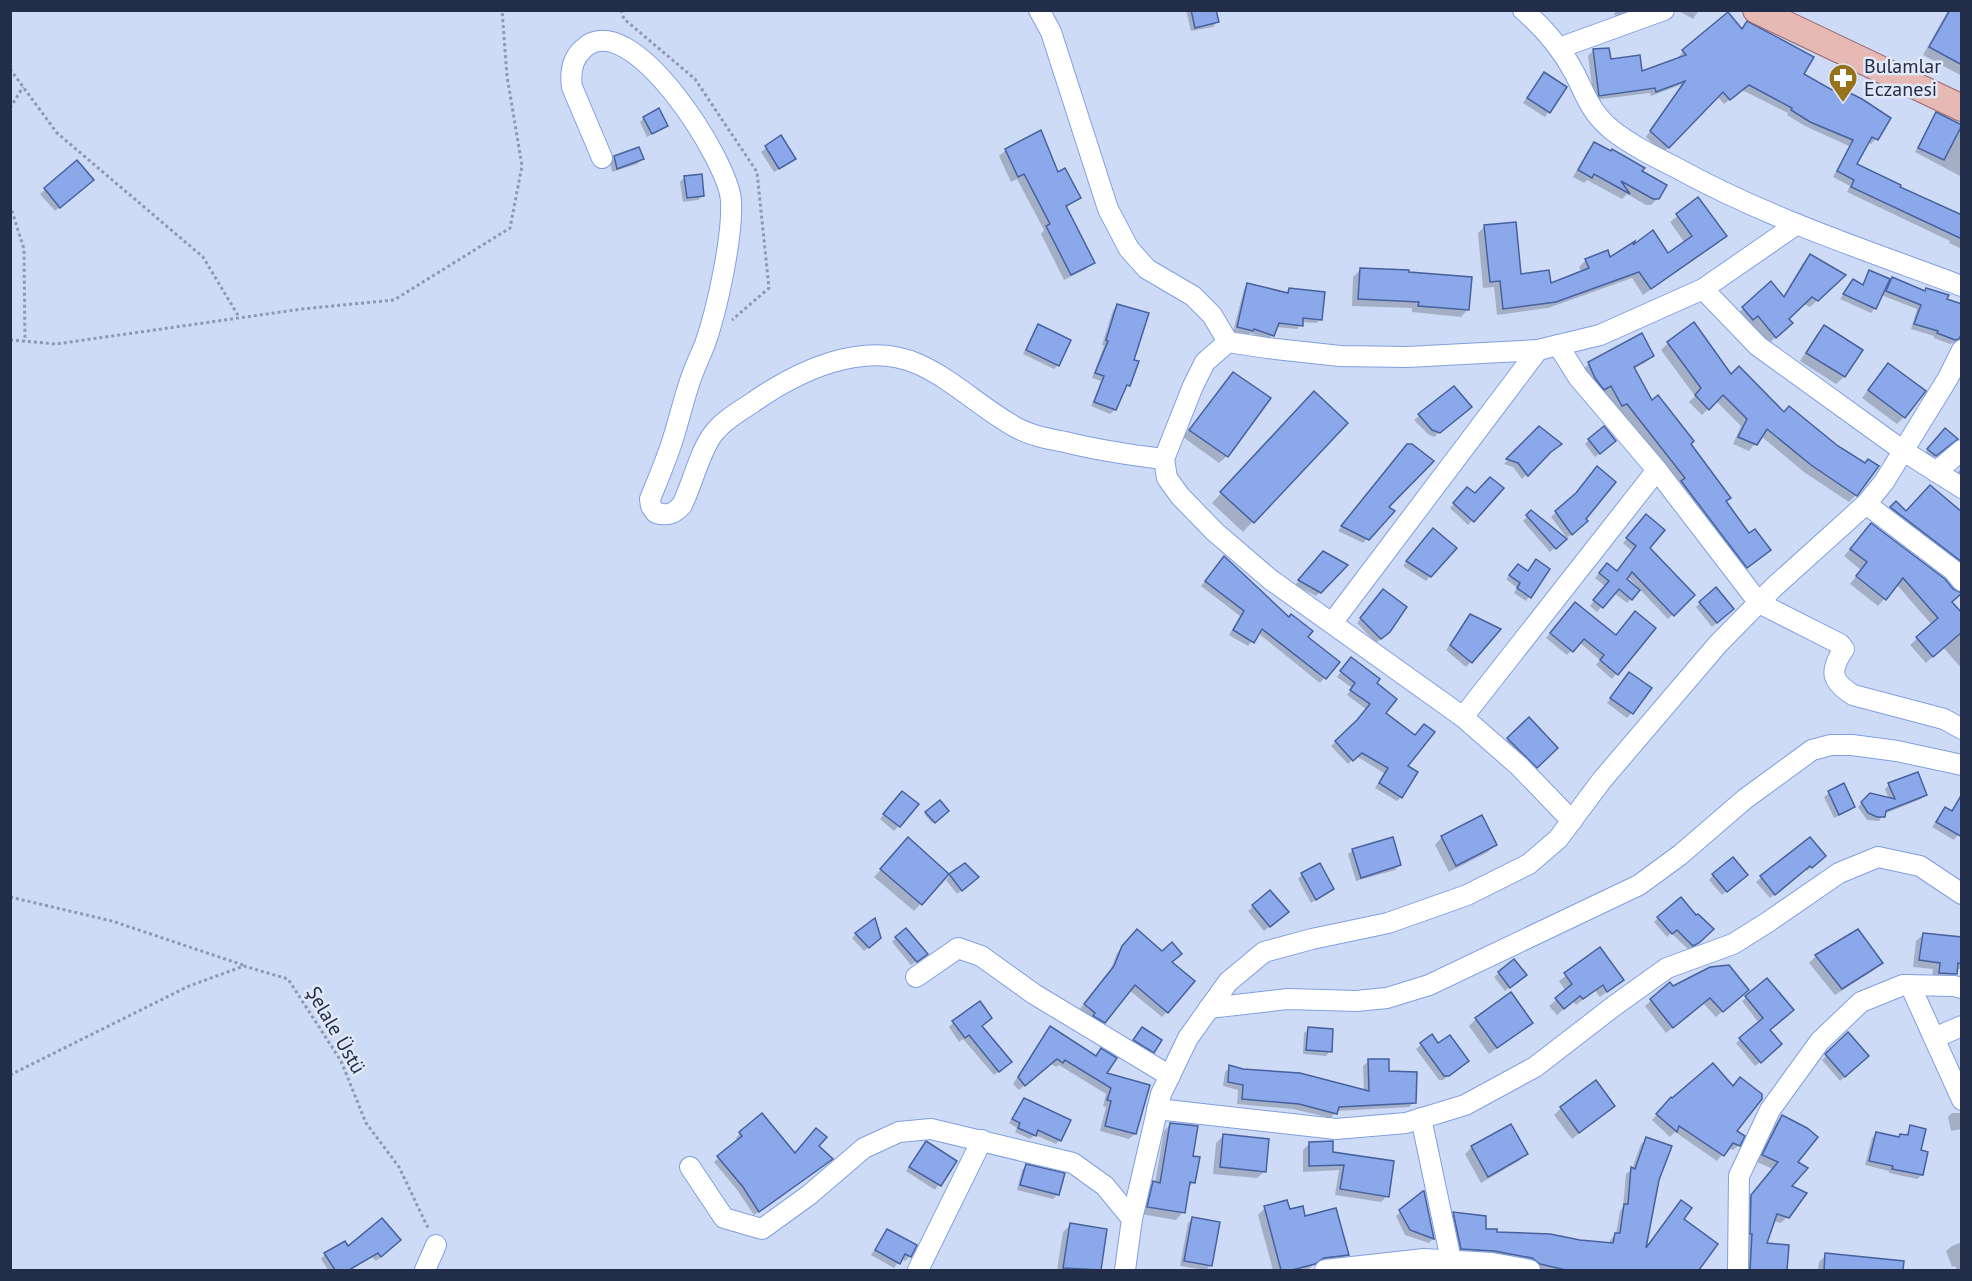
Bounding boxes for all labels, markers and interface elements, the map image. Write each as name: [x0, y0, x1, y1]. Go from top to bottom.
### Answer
place label: Bulamlar Eczanesi: [1864, 53, 1941, 102]
pharmacy icon: Bulamlar Eczanesi: [1827, 62, 1859, 104]
street label: Şelale Üstü: [301, 982, 371, 1078]

